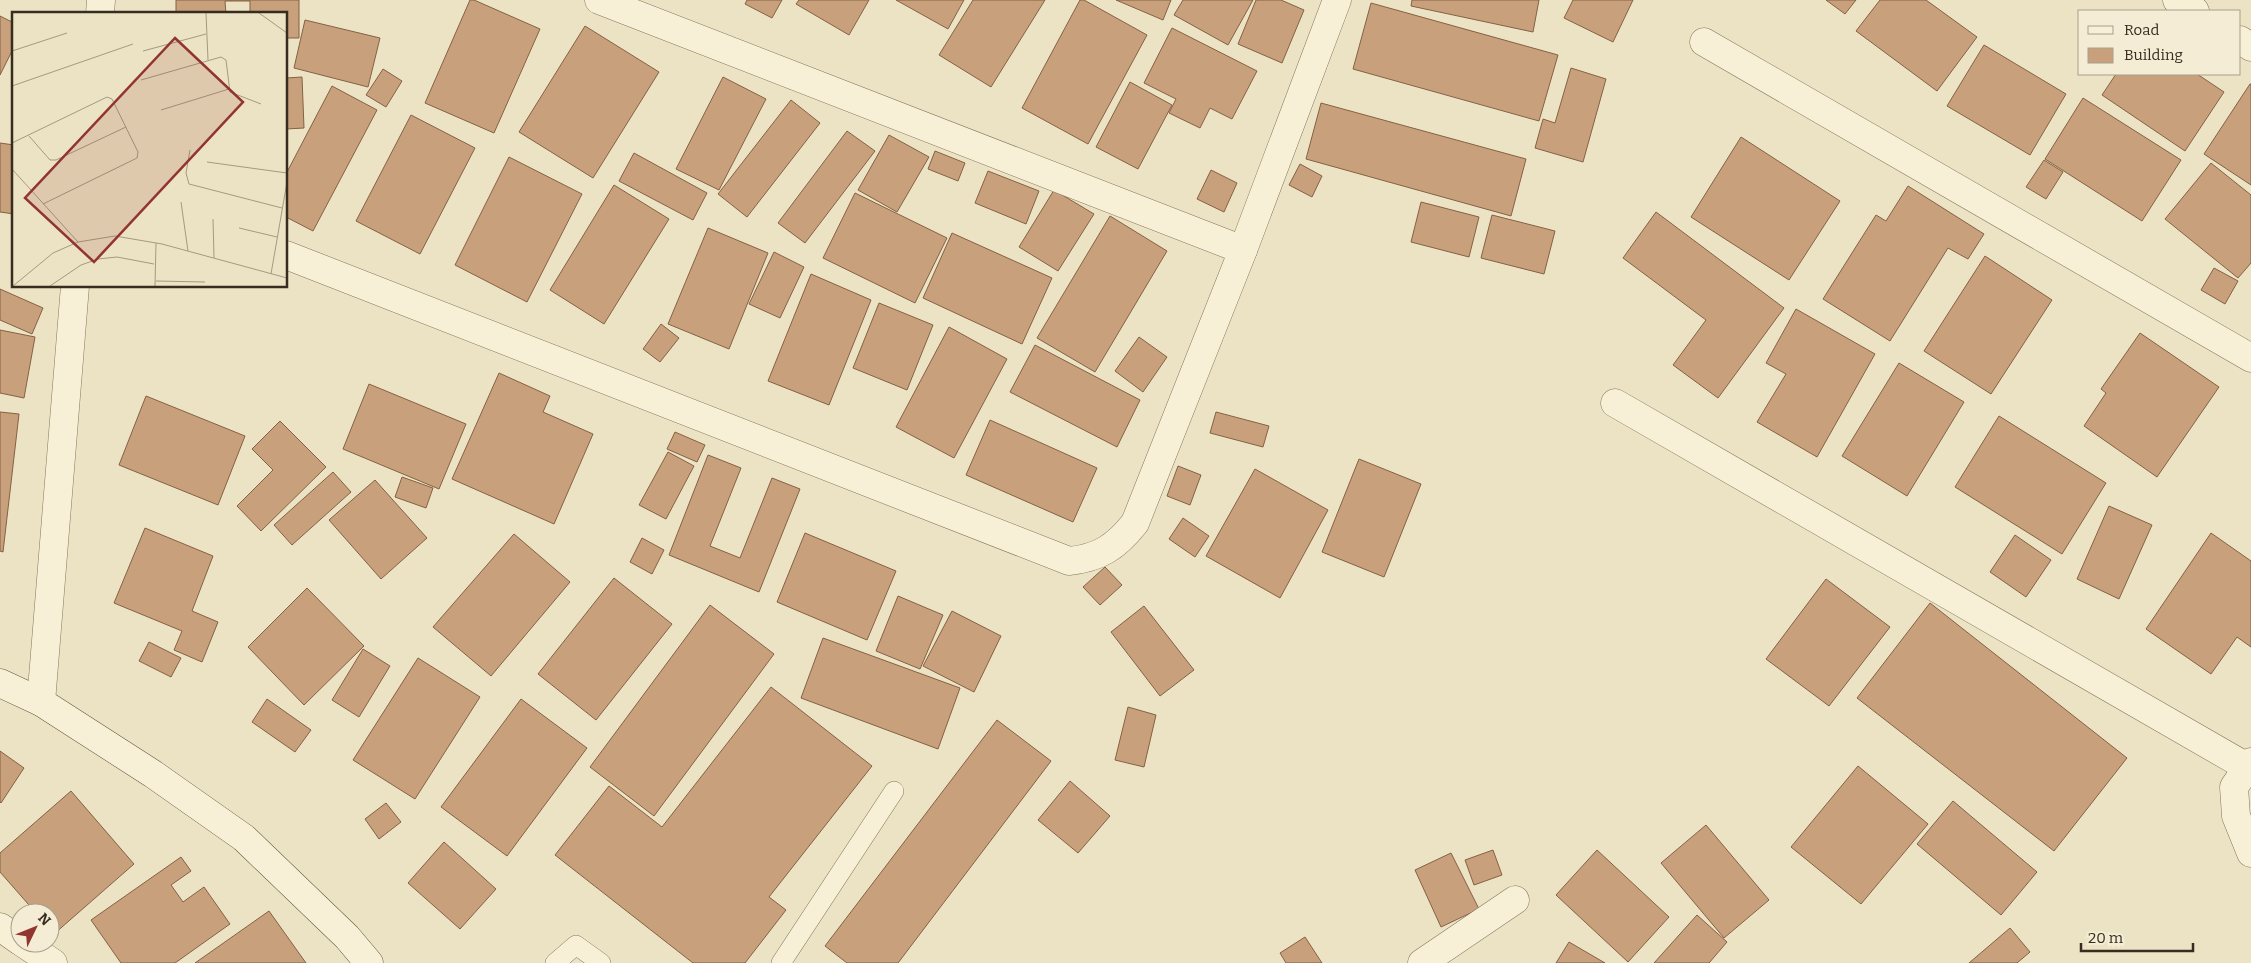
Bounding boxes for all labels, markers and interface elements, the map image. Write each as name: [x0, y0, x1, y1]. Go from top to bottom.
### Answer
legend: [2078, 10, 2241, 75]
inset map: [12, 12, 288, 288]
text: Road: [2124, 21, 2159, 39]
text: Building: [2124, 46, 2183, 64]
north arrow: [10, 903, 60, 953]
text: N: [34, 910, 54, 929]
scale bar: [2081, 920, 2194, 952]
text: 20 m: [2088, 929, 2124, 947]

